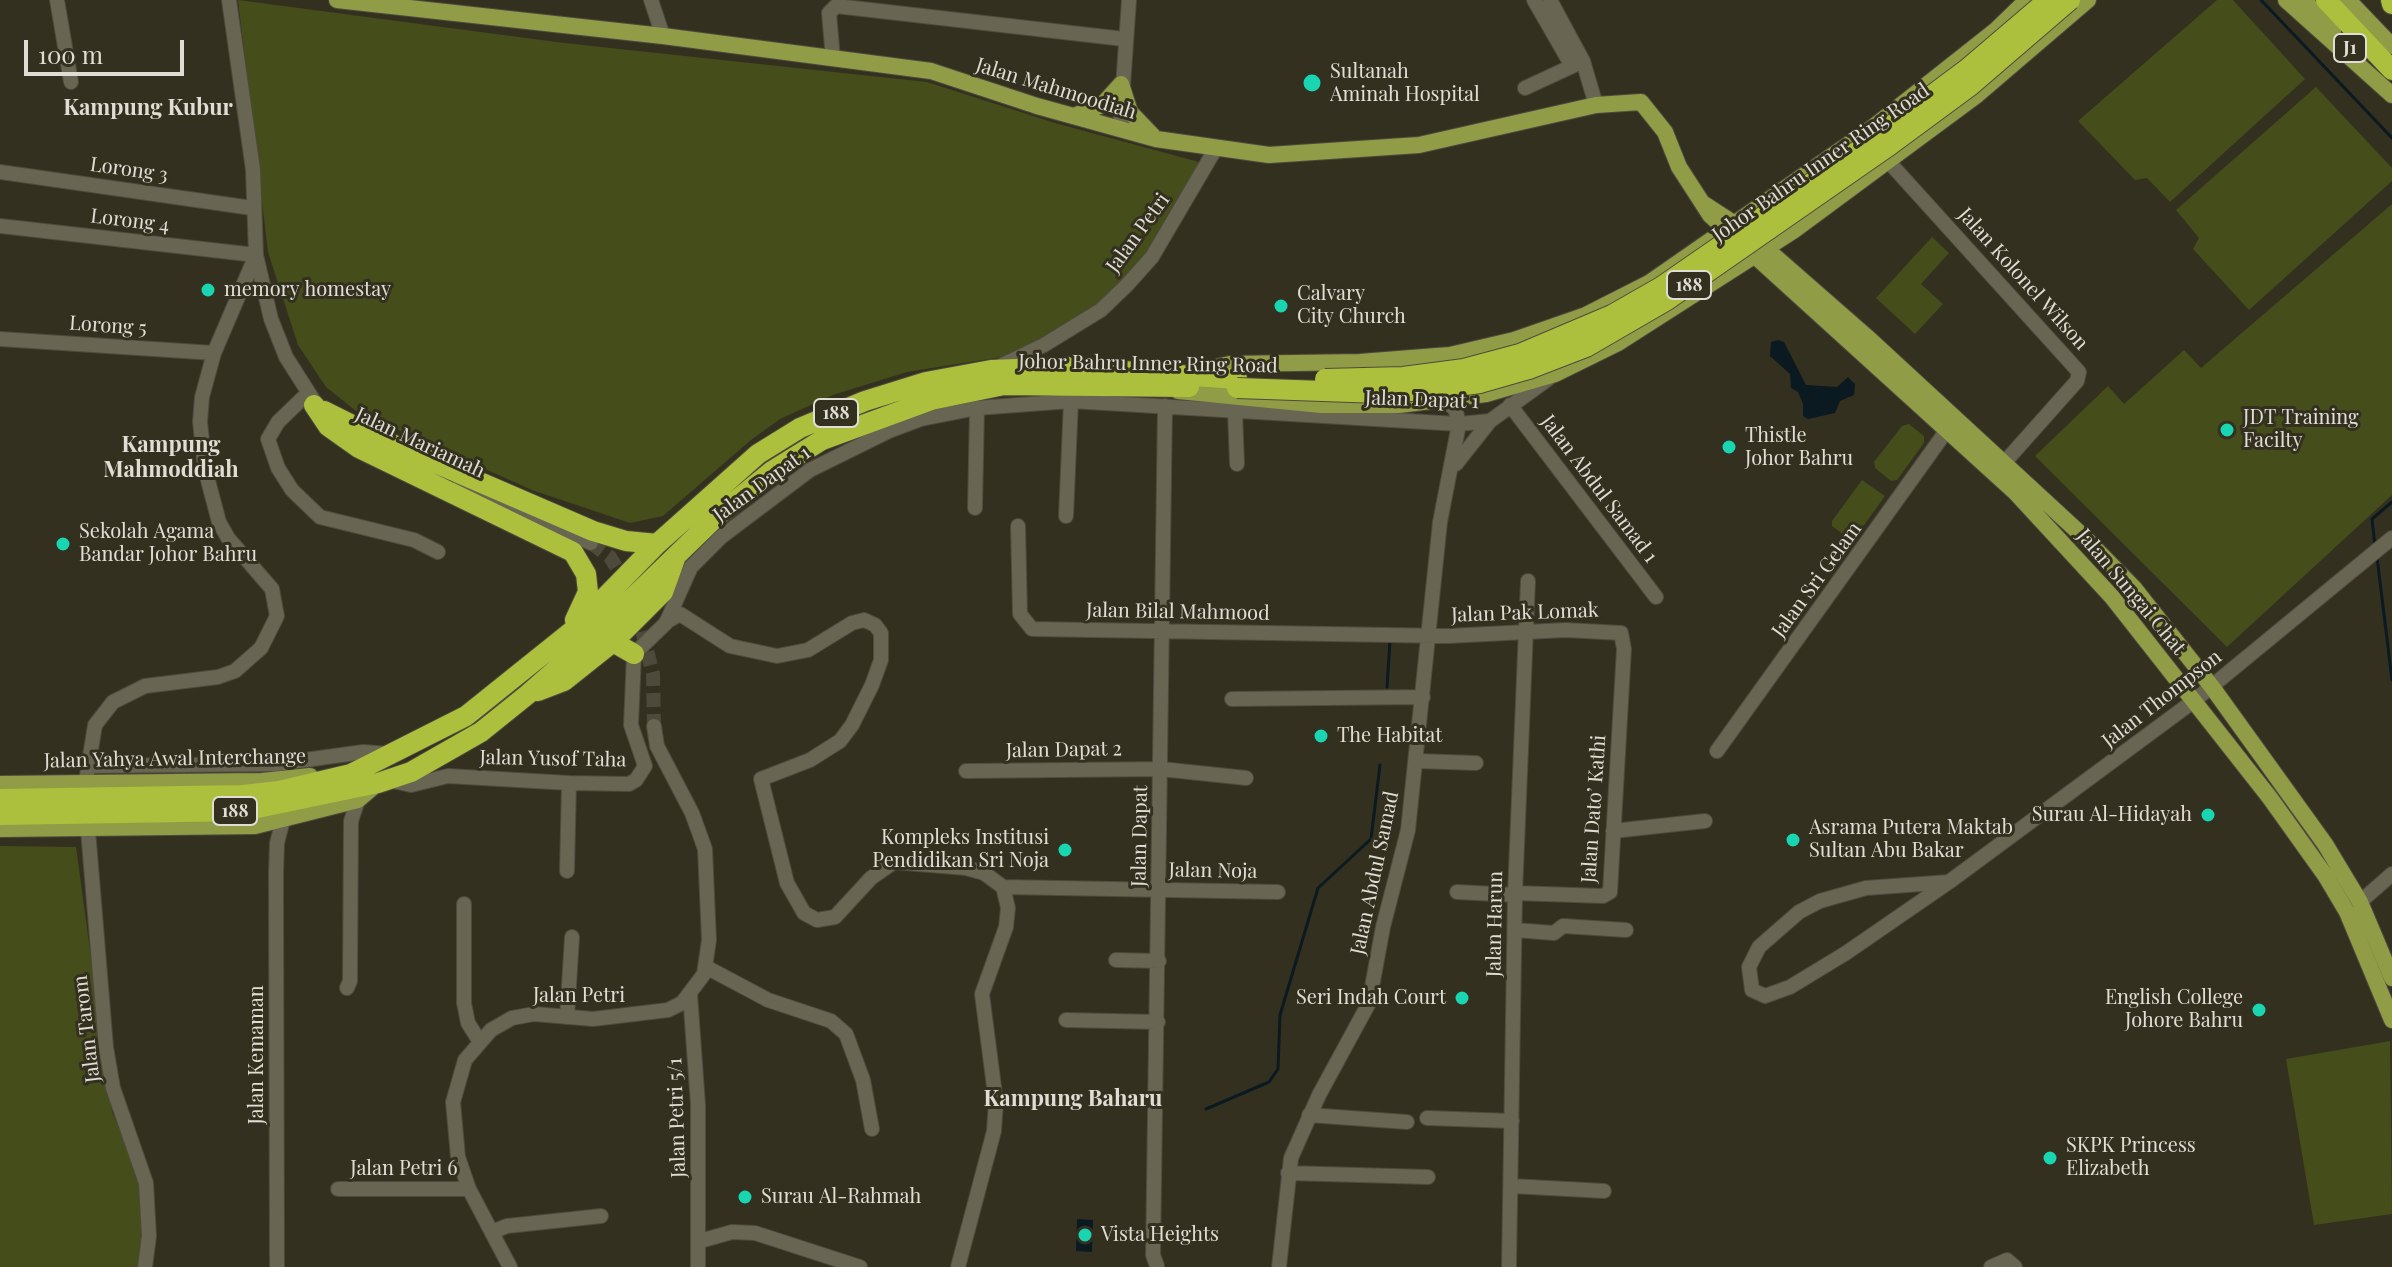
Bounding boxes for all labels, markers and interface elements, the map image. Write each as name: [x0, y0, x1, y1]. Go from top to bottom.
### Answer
scale bar: [28, 24, 188, 74]
road number: J1: [2334, 34, 2366, 62]
text: 100 m: [38, 38, 103, 70]
street label: Jalan Mahmoodiah: [973, 53, 1139, 125]
place label: Sultanah Aminah Hospital: [1330, 60, 1480, 107]
marker: Sultanah Aminah Hospital: [1301, 72, 1323, 94]
street label: Johor Bahru Inner Ring Road: [1708, 79, 1934, 247]
district label: Kampung Kubur: [63, 95, 233, 121]
street label: Lorong 3: [88, 153, 170, 187]
street label: Jalan Petri: [1101, 189, 1175, 277]
street label: Jalan Kolonel Wilson: [1953, 203, 2093, 355]
street label: Lorong 4: [89, 204, 171, 238]
road number: 188: [1667, 271, 1711, 299]
place label: memory homestay: [224, 278, 391, 302]
marker: memory homestay: [199, 281, 217, 299]
place label: Calvary City Church: [1297, 282, 1406, 329]
marker: Calvary City Church: [1272, 297, 1290, 315]
street label: Lorong 5: [68, 311, 148, 341]
street label: Johor Bahru Inner Ring Road: [1018, 350, 1278, 378]
street label: Jalan Dapat 1: [1365, 386, 1479, 414]
road number: 188: [814, 399, 858, 427]
street label: Jalan Mariamah: [351, 403, 489, 483]
place label: JDT Training Facilty: [2243, 406, 2359, 453]
street label: Jalan Abdul Samad 1: [1536, 410, 1662, 568]
marker: JDT Training Facilty: [2218, 421, 2236, 439]
place label: Thistle Johor Bahru: [1745, 424, 1853, 471]
district label: Kampung Mahmoddiah: [103, 432, 239, 484]
marker: Thistle Johor Bahru: [1720, 438, 1738, 456]
street label: Jalan Dapat 1: [709, 441, 815, 527]
street label: Jalan Sri Gelam: [1767, 518, 1867, 642]
place label: Sekolah Agama Bandar Johor Bahru: [79, 520, 257, 567]
street label: Jalan Sungai Chat: [2072, 524, 2190, 660]
marker: Sekolah Agama Bandar Johor Bahru: [54, 535, 72, 553]
street label: Jalan Bilal Mahmood: [1086, 598, 1270, 626]
street label: Jalan Pak Lomak: [1451, 598, 1599, 628]
street label: Jalan Thompson: [2098, 645, 2226, 753]
place label: The Habitat: [1337, 724, 1442, 748]
marker: The Habitat: [1312, 727, 1330, 745]
street label: Jalan Dato’ Kathi: [1577, 734, 1611, 884]
street label: Jalan Dapat 2: [1006, 737, 1122, 763]
street label: Jalan Yahya Awal Interchange: [44, 745, 306, 773]
street label: Jalan Yusof Taha: [479, 746, 627, 772]
street label: Jalan Dapat: [1127, 785, 1153, 887]
street label: Jalan Abdul Samad: [1346, 789, 1404, 957]
road number: 188: [213, 797, 257, 825]
place label: Surau Al-Hidayah: [2032, 803, 2192, 827]
marker: Surau Al-Hidayah: [2199, 806, 2217, 824]
place label: Asrama Putera Maktab Sultan Abu Bakar: [1809, 816, 2013, 863]
place label: Kompleks Institusi Pendidikan Sri Noja: [872, 826, 1049, 873]
marker: Asrama Putera Maktab Sultan Abu Bakar: [1784, 831, 1802, 849]
marker: Kompleks Institusi Pendidikan Sri Noja: [1056, 841, 1074, 859]
street label: Jalan Noja: [1168, 858, 1258, 884]
street label: Jalan Harun: [1482, 871, 1508, 977]
street label: Jalan Tarom: [69, 974, 105, 1084]
street label: Jalan Petri: [533, 984, 625, 1008]
street label: Jalan Kemaman: [245, 985, 269, 1125]
place label: Seri Indah Court: [1296, 986, 1446, 1010]
place label: English College Johore Bahru: [2105, 986, 2243, 1033]
marker: Seri Indah Court: [1453, 989, 1471, 1007]
marker: English College Johore Bahru: [2250, 1001, 2268, 1019]
street label: Jalan Petri 5/1: [663, 1058, 691, 1178]
district label: Kampung Baharu: [984, 1086, 1162, 1112]
place label: SKPK Princess Elizabeth: [2066, 1134, 2196, 1181]
marker: SKPK Princess Elizabeth: [2041, 1149, 2059, 1167]
street label: Jalan Petri 6: [350, 1157, 458, 1181]
place label: Surau Al-Rahmah: [761, 1185, 921, 1209]
marker: Surau Al-Rahmah: [736, 1188, 754, 1206]
place label: Vista Heights: [1101, 1223, 1219, 1247]
marker: Vista Heights: [1076, 1226, 1094, 1244]

